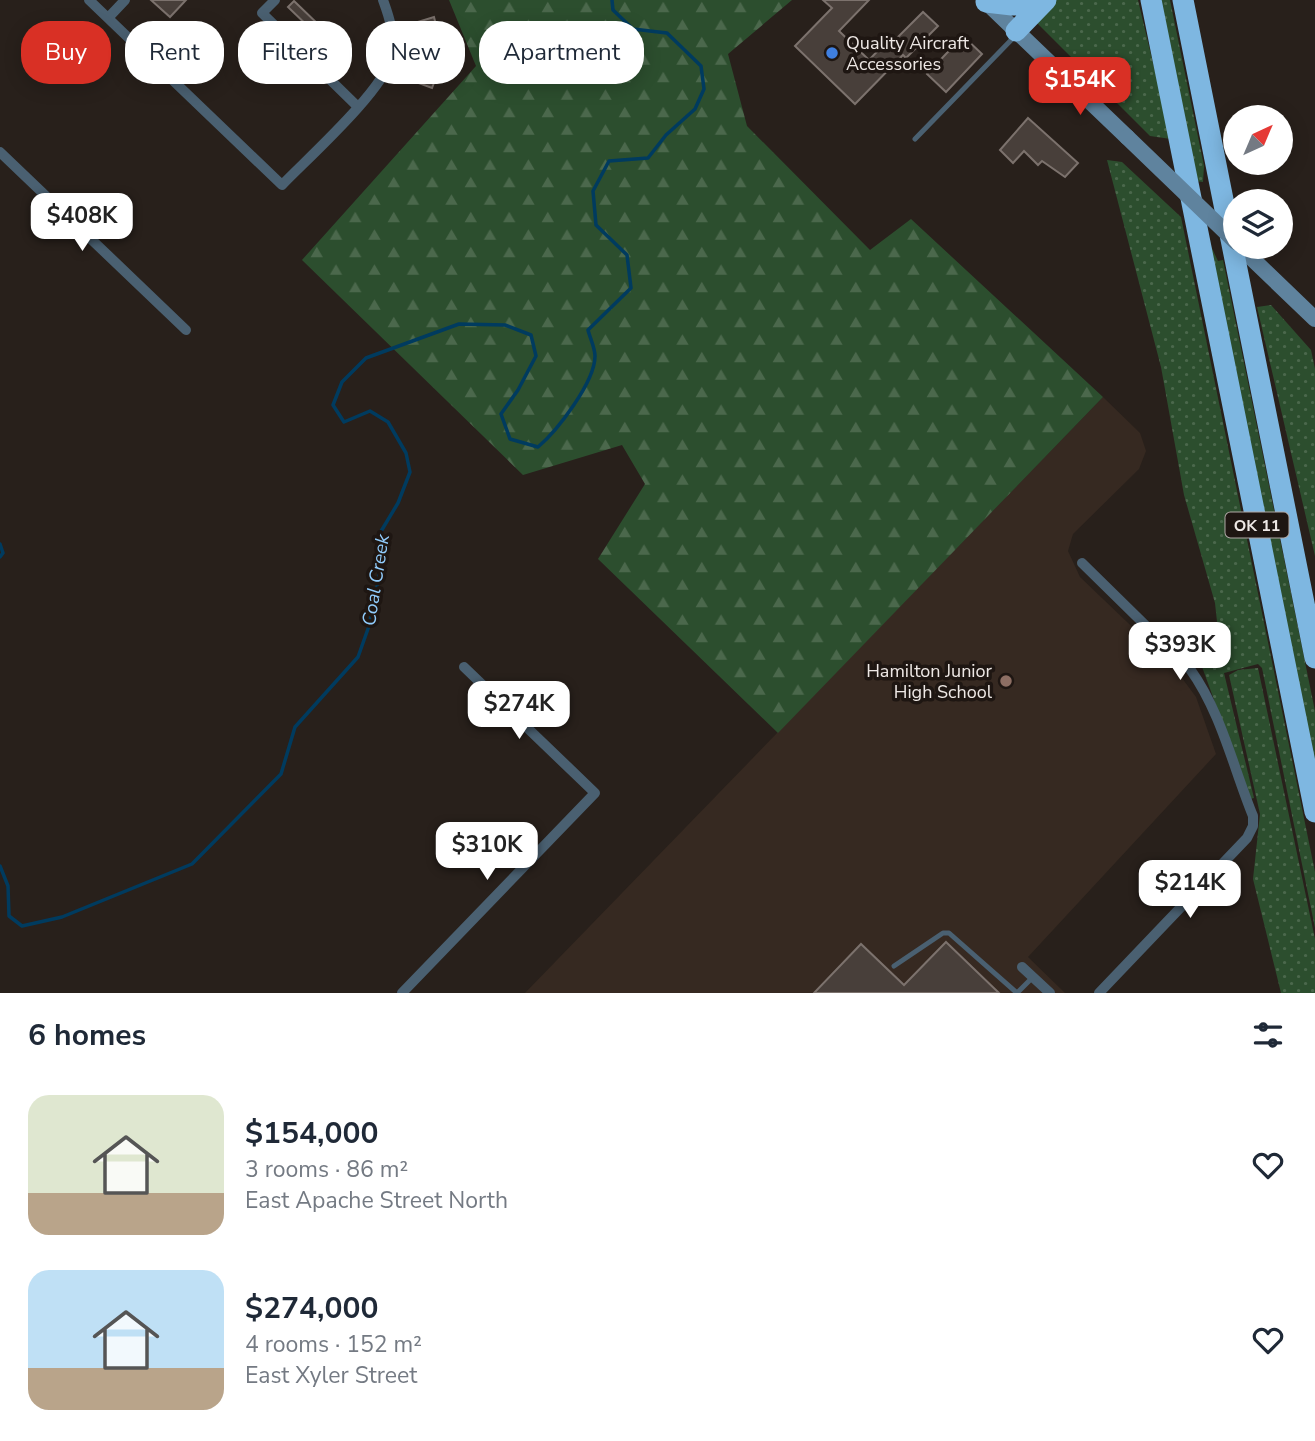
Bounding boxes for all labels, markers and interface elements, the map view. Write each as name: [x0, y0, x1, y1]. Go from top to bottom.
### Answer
chip: Buy: [21, 21, 111, 84]
chip: Rent: [125, 21, 224, 84]
chip: Filters: [238, 21, 352, 84]
chip: New: [366, 21, 465, 84]
chip: Apartment: [479, 21, 644, 84]
place label: Quality Aircraft Accessories: [846, 31, 970, 76]
marker: Quality Aircraft Accessories: [824, 45, 840, 61]
pin: $154K: [1031, 58, 1129, 117]
text: $154K: [1045, 64, 1115, 95]
north arrow: [1223, 105, 1293, 175]
map controls: [1223, 105, 1293, 259]
button: layers: [1223, 189, 1293, 259]
pin: $408K: [33, 194, 131, 253]
text: $408K: [47, 200, 117, 231]
road number: OK 11: [1226, 512, 1288, 538]
water label: Coal Creek: [356, 532, 396, 628]
pin: $393K: [1131, 622, 1229, 682]
text: $393K: [1145, 629, 1215, 660]
place label: Hamilton Junior High School: [866, 659, 993, 704]
marker: Hamilton Junior High School: [998, 673, 1014, 689]
pin: $274K: [470, 682, 568, 741]
text: $274K: [484, 688, 554, 719]
pin: $310K: [438, 822, 536, 882]
text: $310K: [452, 829, 522, 860]
pin: $214K: [1141, 860, 1239, 920]
text: $214K: [1155, 867, 1225, 898]
text: 6 homes: [28, 1015, 146, 1056]
icon: filters: [1249, 1016, 1287, 1054]
text: $154,000: [245, 1113, 378, 1154]
icon: home: [84, 1123, 168, 1207]
icon: heart: [1249, 1146, 1287, 1184]
text: 3 rooms · 86 m²: [245, 1154, 408, 1185]
text: East Apache Street North: [245, 1185, 508, 1216]
text: $274,000: [245, 1288, 378, 1329]
icon: home: [84, 1298, 168, 1382]
icon: heart: [1249, 1321, 1287, 1359]
text: 4 rooms · 152 m²: [245, 1329, 422, 1360]
text: East Xyler Street: [245, 1360, 417, 1391]

